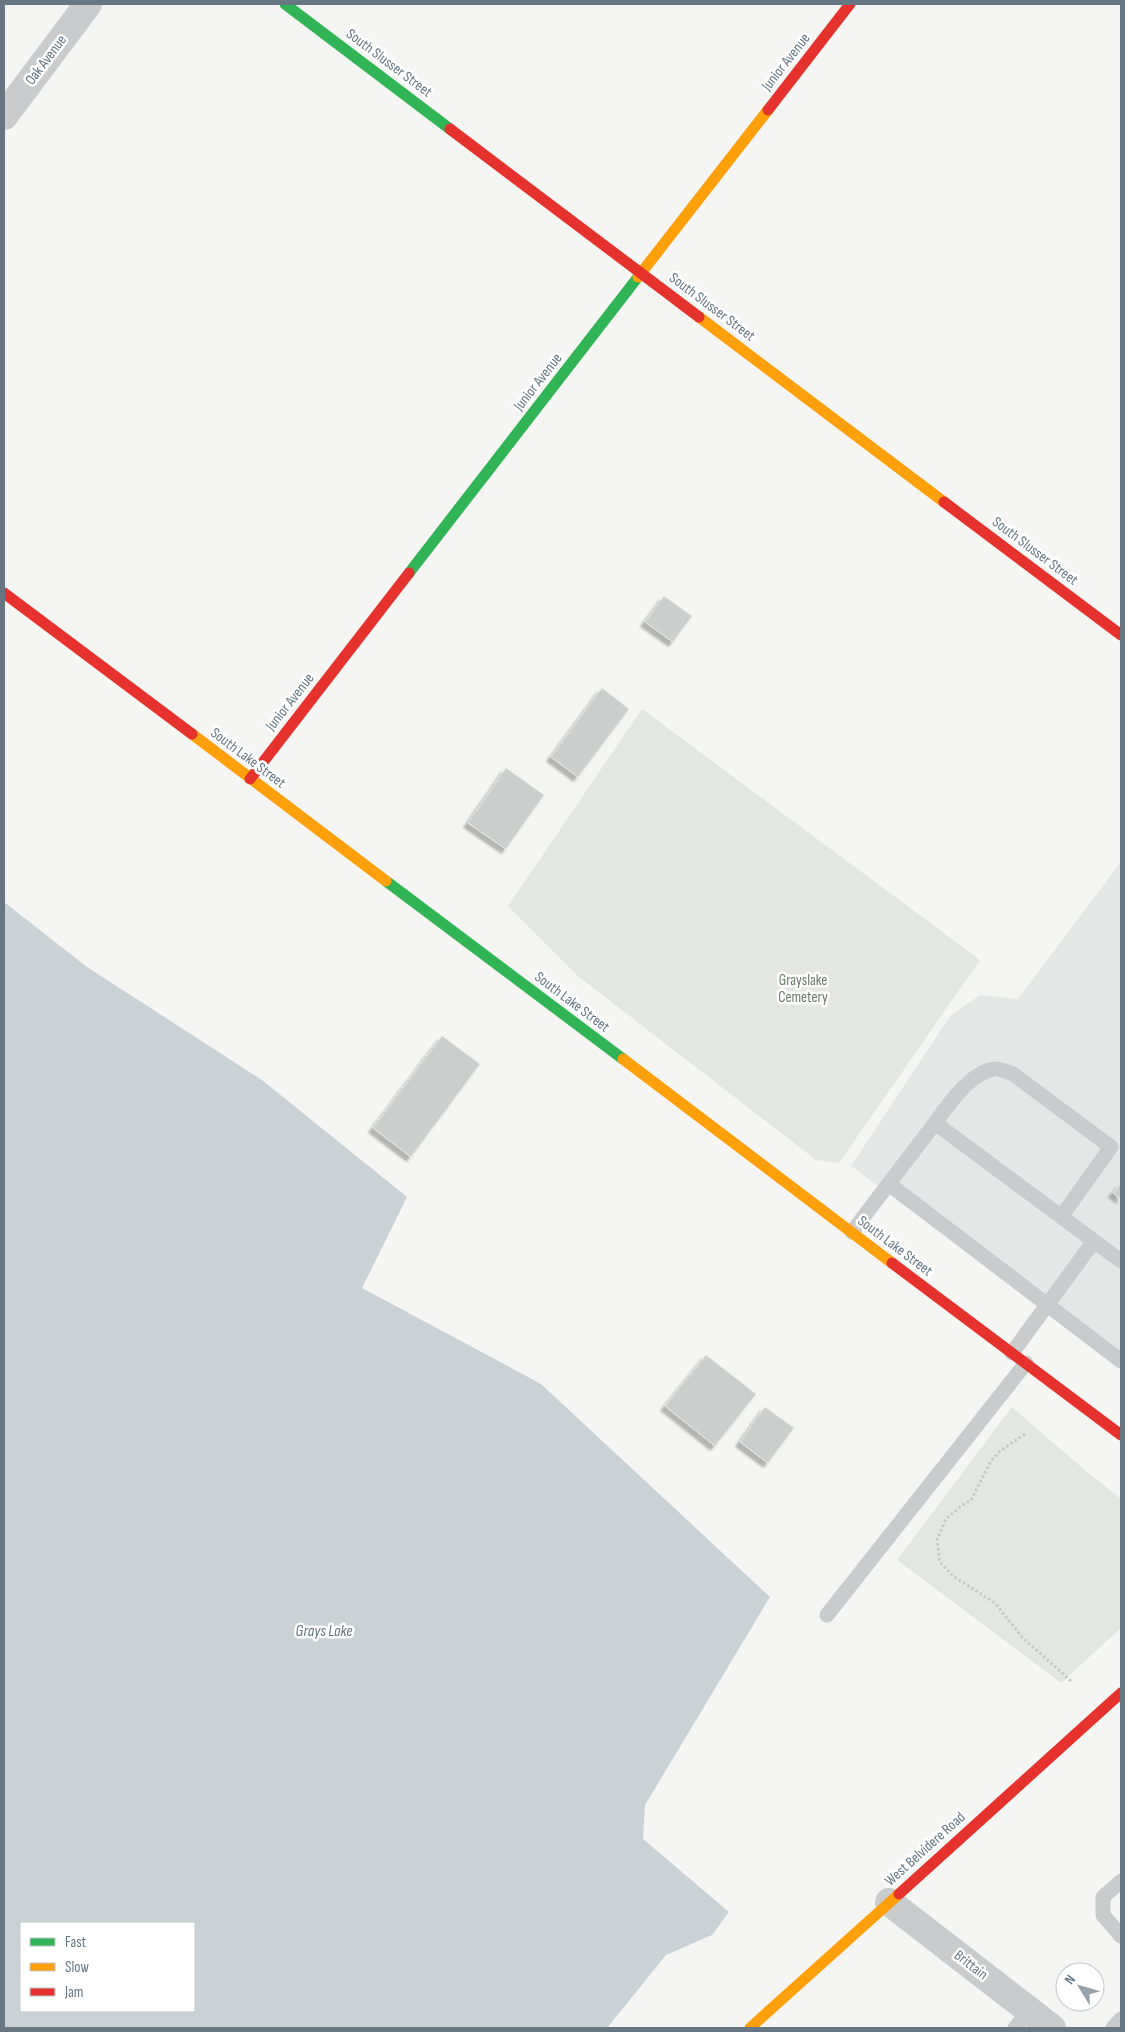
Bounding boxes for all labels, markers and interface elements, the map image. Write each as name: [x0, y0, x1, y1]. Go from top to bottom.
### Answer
street label: South Slusser Street: [342, 24, 436, 102]
street label: Junior Avenue: [757, 29, 814, 95]
street label: Oak Avenue: [21, 31, 71, 89]
street label: South Slusser Street: [665, 268, 759, 346]
street label: Junior Avenue: [509, 349, 566, 415]
street label: South Slusser Street: [988, 512, 1082, 590]
street label: Junior Avenue: [261, 669, 318, 735]
street label: South Lake Street: [207, 724, 290, 793]
street label: South Lake Street: [531, 968, 614, 1037]
park label: Grayslake Cemetery: [778, 971, 828, 1007]
street label: South Lake Street: [854, 1212, 937, 1281]
water label: Grays Lake: [296, 1622, 352, 1641]
street label: West Belvidere Road: [881, 1808, 969, 1890]
legend: [20, 1922, 195, 2012]
text: Fast: [65, 1933, 87, 1952]
street label: Brittain: [950, 1946, 992, 1984]
text: Slow: [65, 1958, 89, 1977]
north arrow: [1055, 1962, 1105, 2012]
text: N: [1061, 1971, 1079, 1988]
text: Jam: [64, 1983, 83, 2002]

